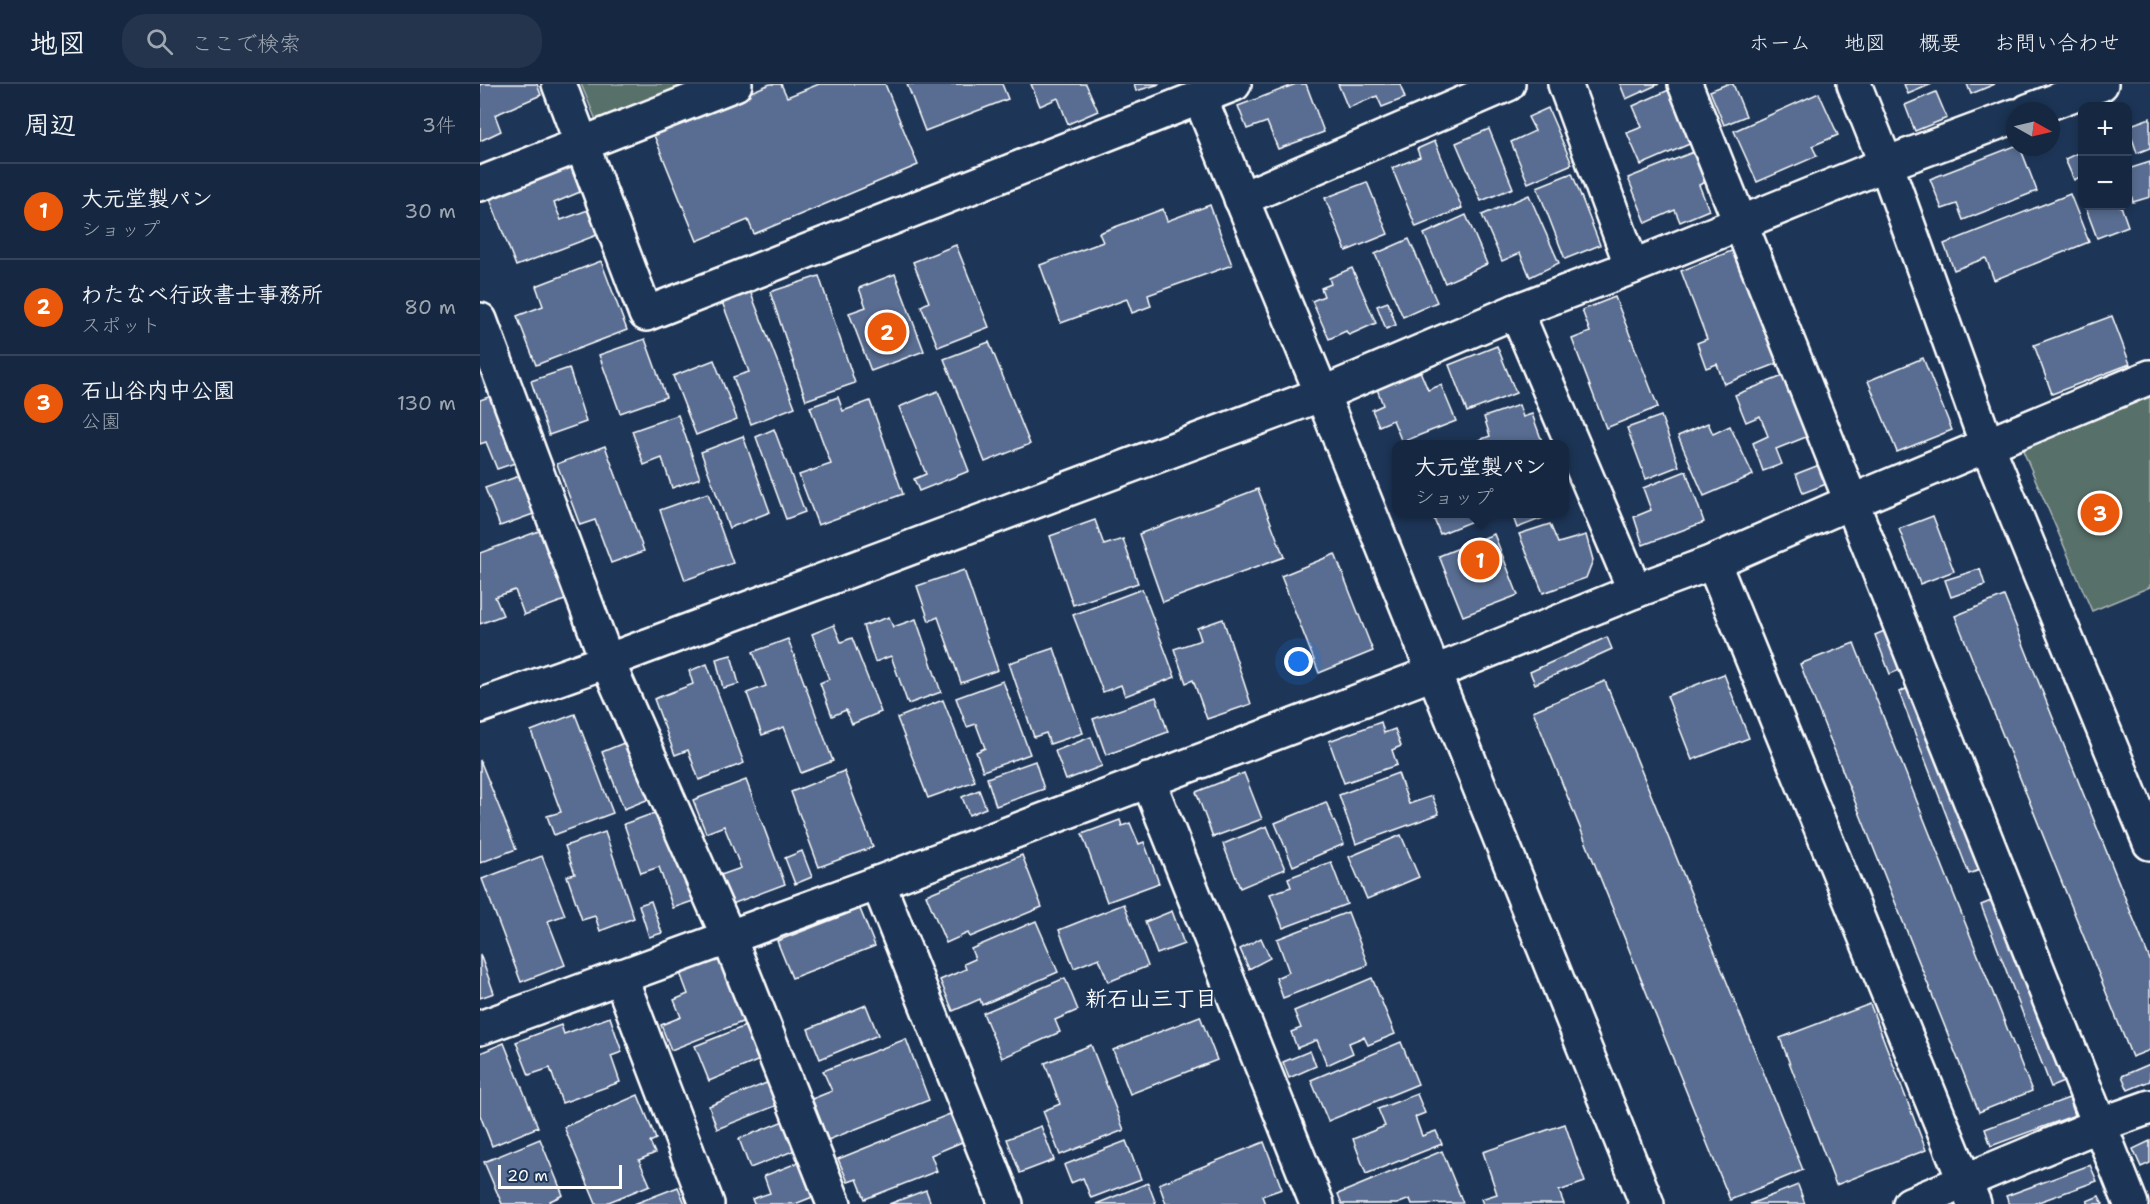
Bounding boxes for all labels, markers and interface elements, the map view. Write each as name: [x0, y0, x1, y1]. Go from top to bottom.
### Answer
search box: [122, 14, 542, 68]
text: 地図: [30, 24, 86, 62]
icon: search: [143, 25, 176, 58]
text: ここで検索: [191, 29, 301, 58]
text: ホーム: [1749, 29, 1811, 57]
text: 地図: [1844, 29, 1886, 57]
text: 概要: [1919, 29, 1961, 57]
text: お問い合わせ: [1994, 29, 2120, 57]
north arrow: [2006, 102, 2060, 156]
map controls: [2078, 102, 2132, 210]
button: +: [2078, 102, 2132, 156]
text: 周辺: [24, 107, 76, 142]
text: 3件: [422, 112, 456, 138]
button: −: [2078, 156, 2132, 210]
text: 大元堂製パン: [81, 184, 213, 213]
text: 1: [39, 198, 48, 224]
text: 30 m: [404, 198, 456, 224]
text: ショップ: [81, 216, 160, 242]
text: わたなべ行政書士事務所: [81, 280, 323, 309]
text: 2: [37, 294, 51, 320]
text: 80 m: [404, 294, 456, 320]
pin: 2: [868, 310, 906, 354]
text: スポット: [81, 312, 161, 338]
text: 石山谷内中公園: [81, 376, 235, 405]
text: 3: [37, 390, 51, 416]
text: 130 m: [397, 390, 456, 416]
text: 公園: [81, 408, 121, 434]
popup: [1392, 440, 1569, 518]
text: 大元堂製パン: [1414, 452, 1547, 481]
text: ショップ: [1414, 484, 1494, 510]
pin: 3: [2080, 490, 2120, 536]
pin: 1: [1460, 538, 1500, 582]
your location: [1284, 647, 1313, 676]
district label: 新石山三丁目: [1085, 984, 1217, 1013]
scale bar: [498, 1162, 622, 1190]
text: 20 m: [507, 1165, 548, 1186]

